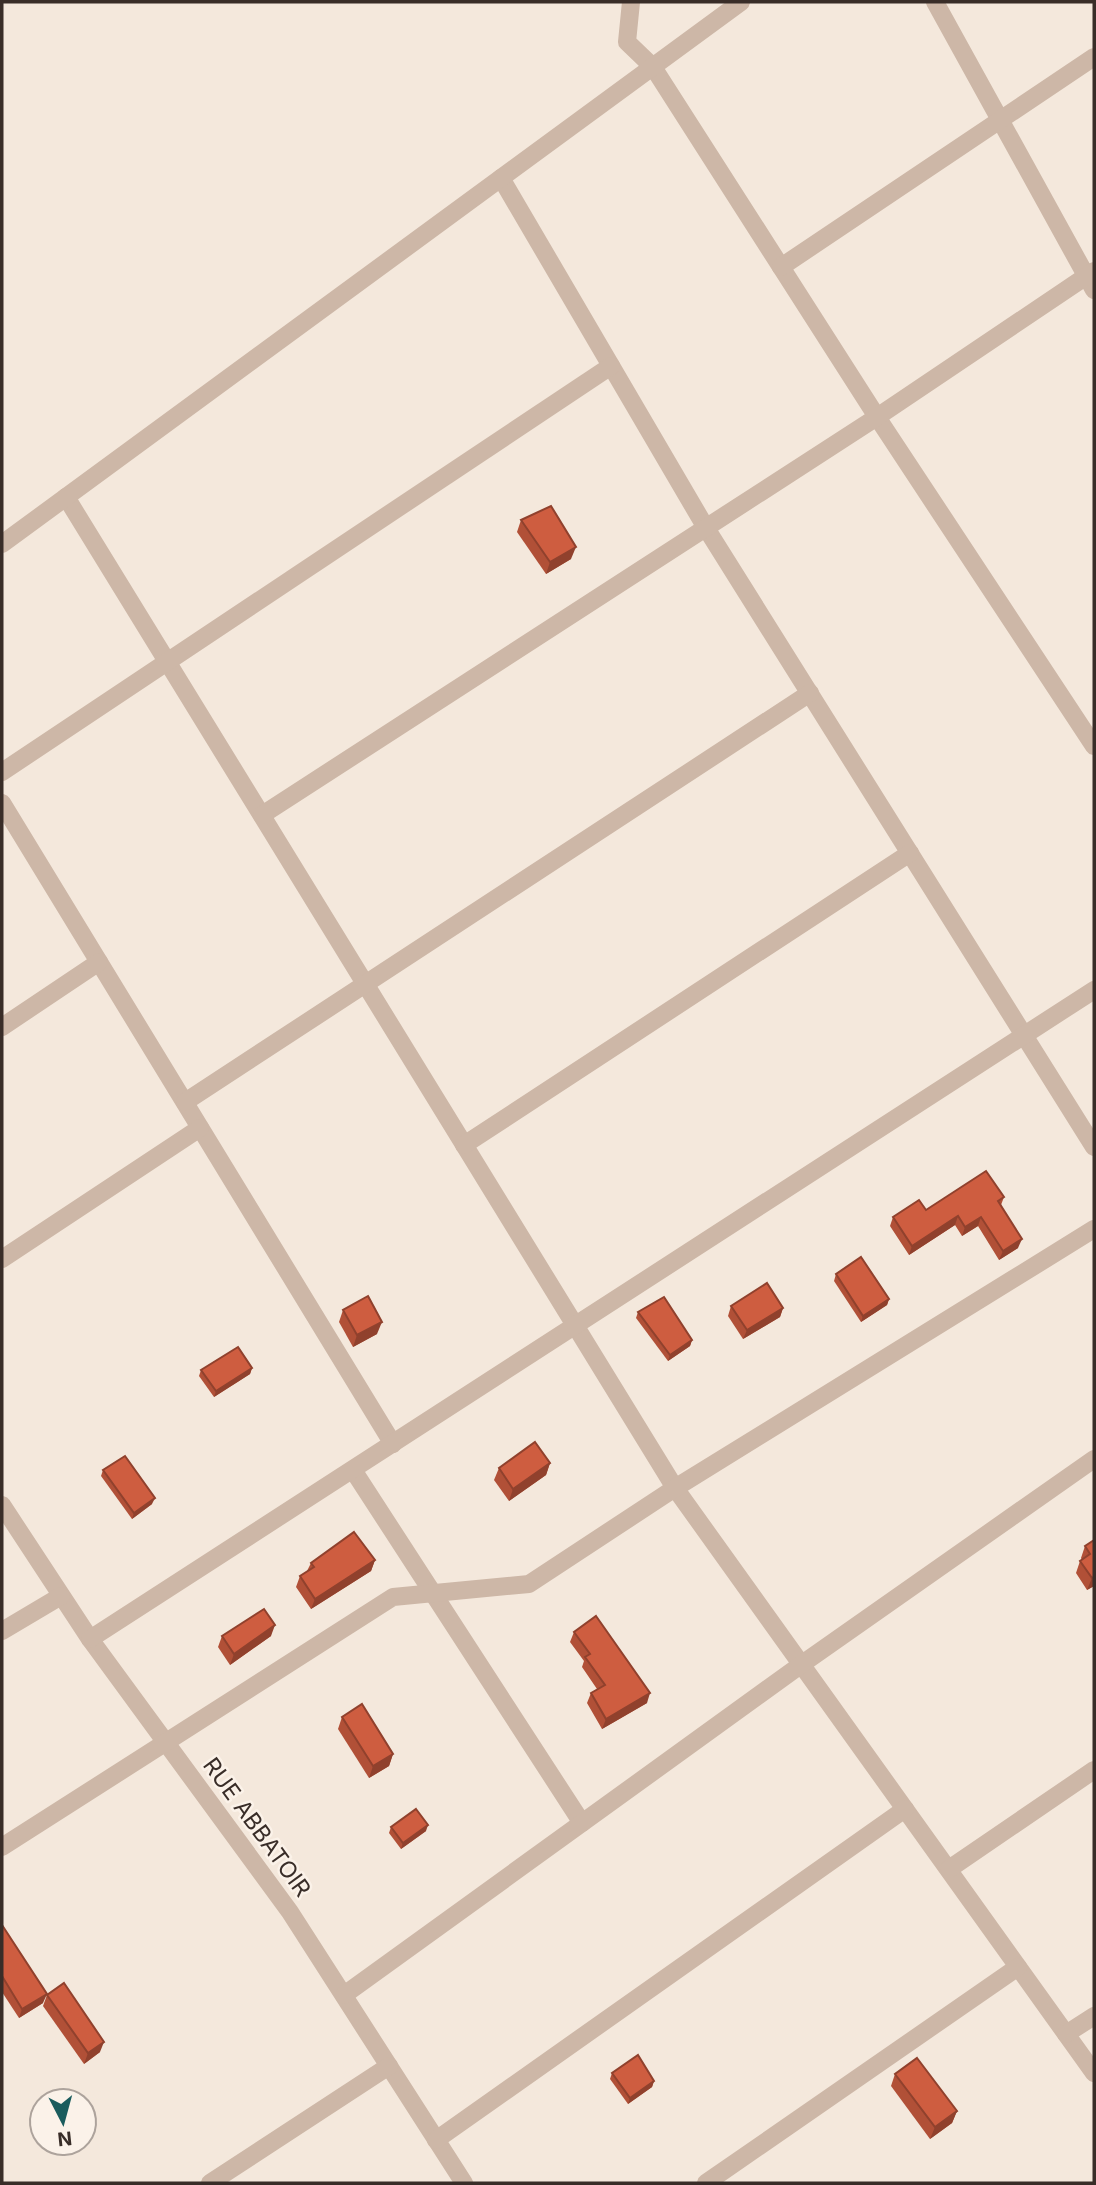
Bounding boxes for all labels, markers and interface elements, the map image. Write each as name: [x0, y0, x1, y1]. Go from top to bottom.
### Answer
street label: RUE ABBATOIR: [197, 1752, 317, 1902]
north arrow: [28, 2087, 98, 2157]
text: N: [56, 2126, 73, 2151]

